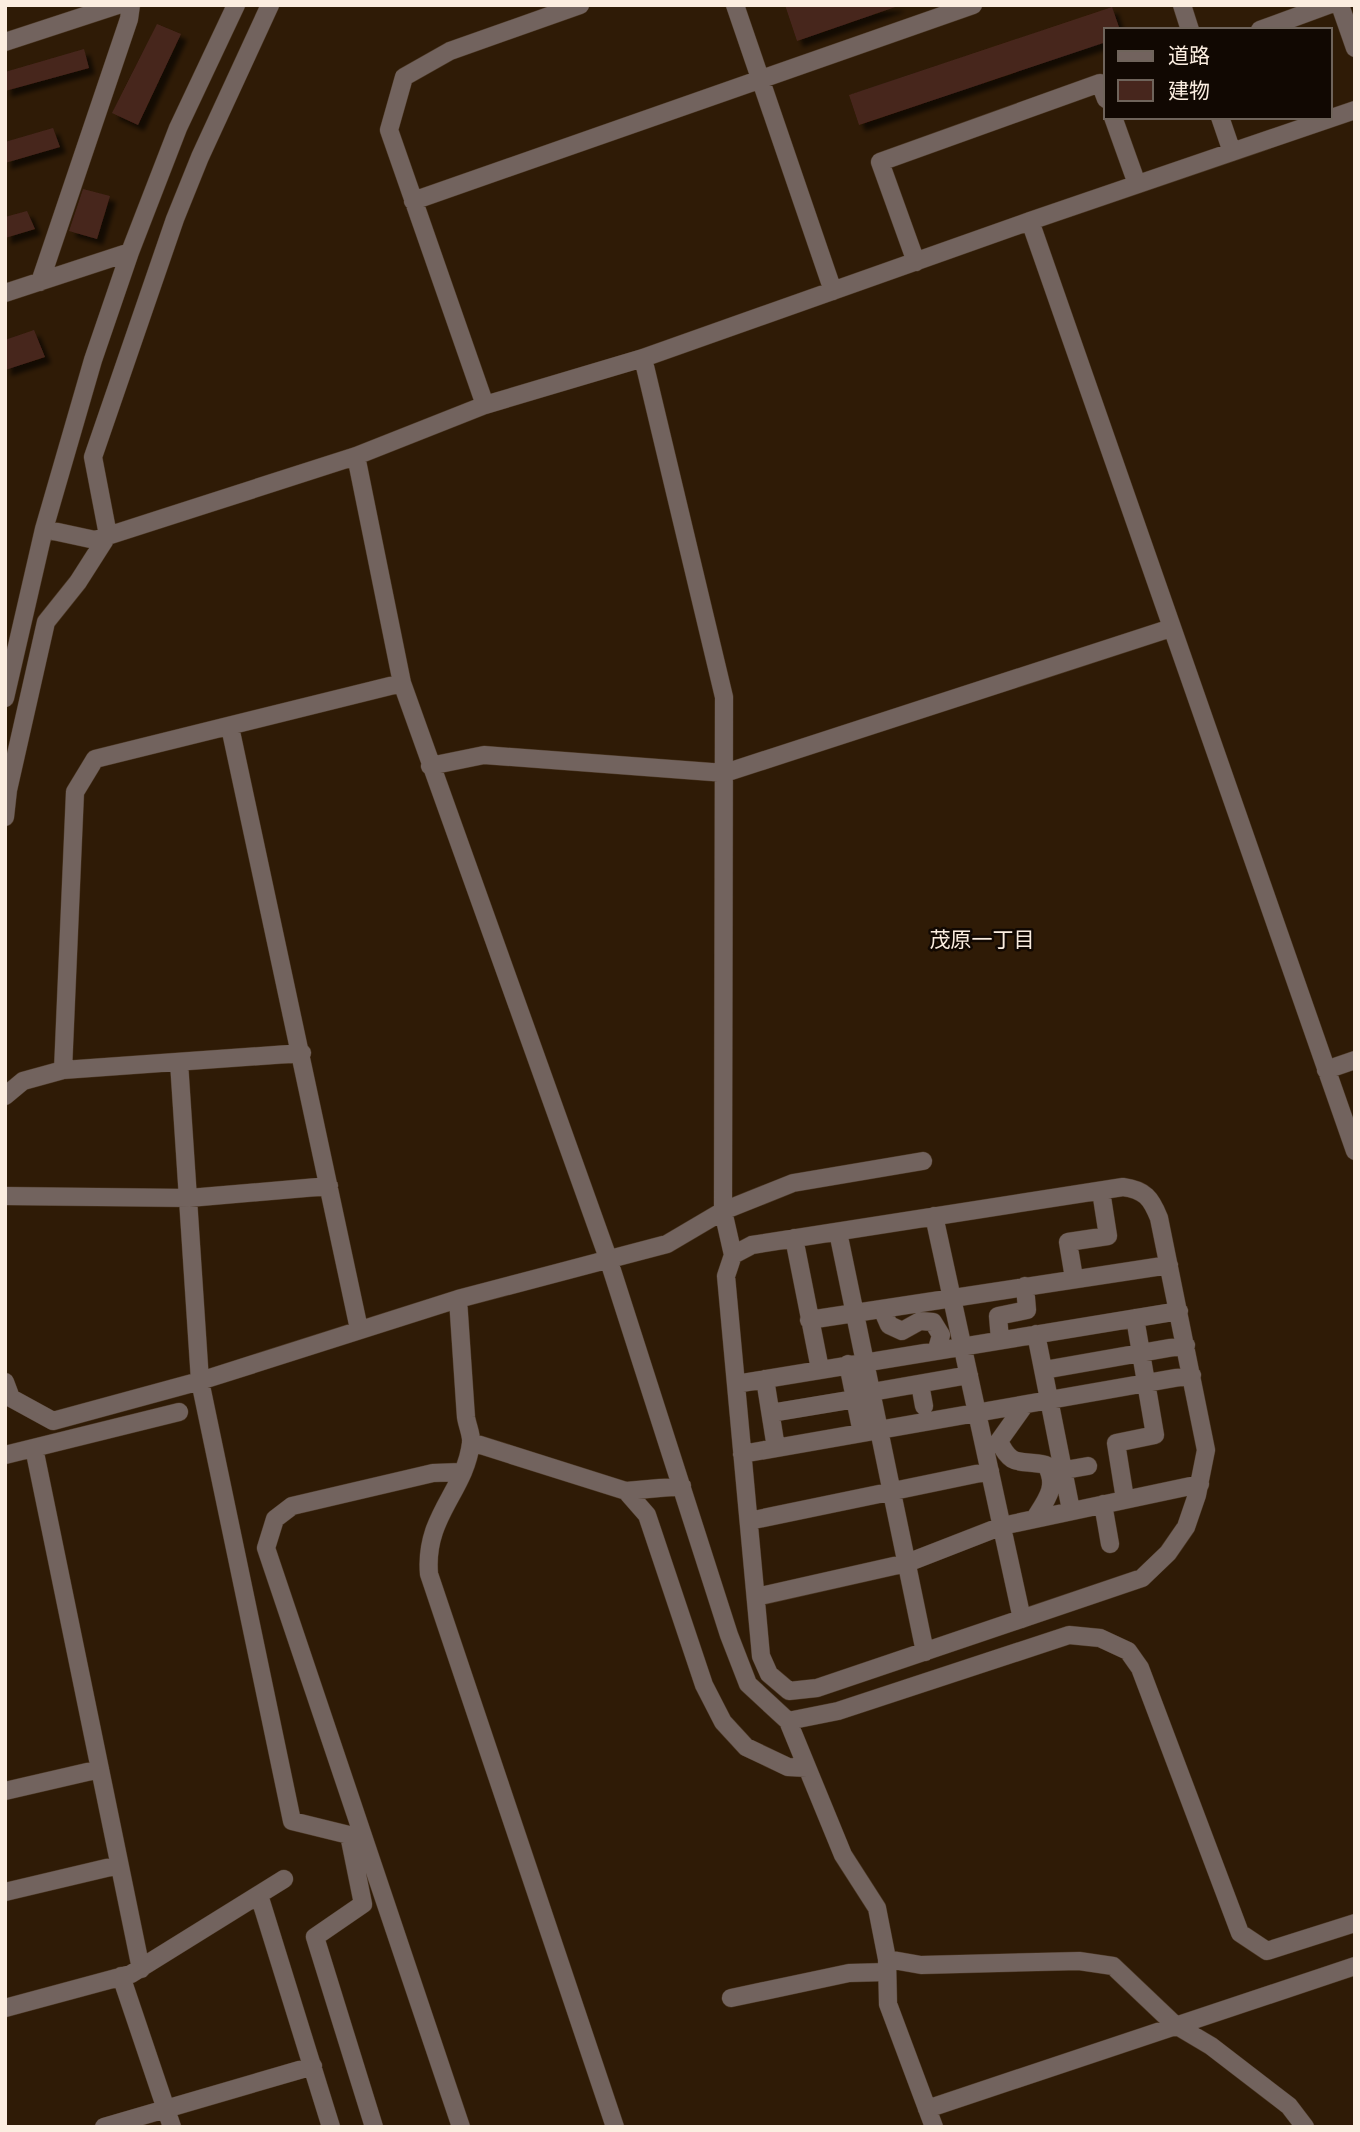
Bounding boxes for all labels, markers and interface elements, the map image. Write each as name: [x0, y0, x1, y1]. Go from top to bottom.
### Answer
legend: [1104, 28, 1332, 119]
text: 道路: [1168, 44, 1210, 69]
text: 建物: [1168, 79, 1210, 104]
district label: 茂原一丁目: [930, 928, 1035, 953]

